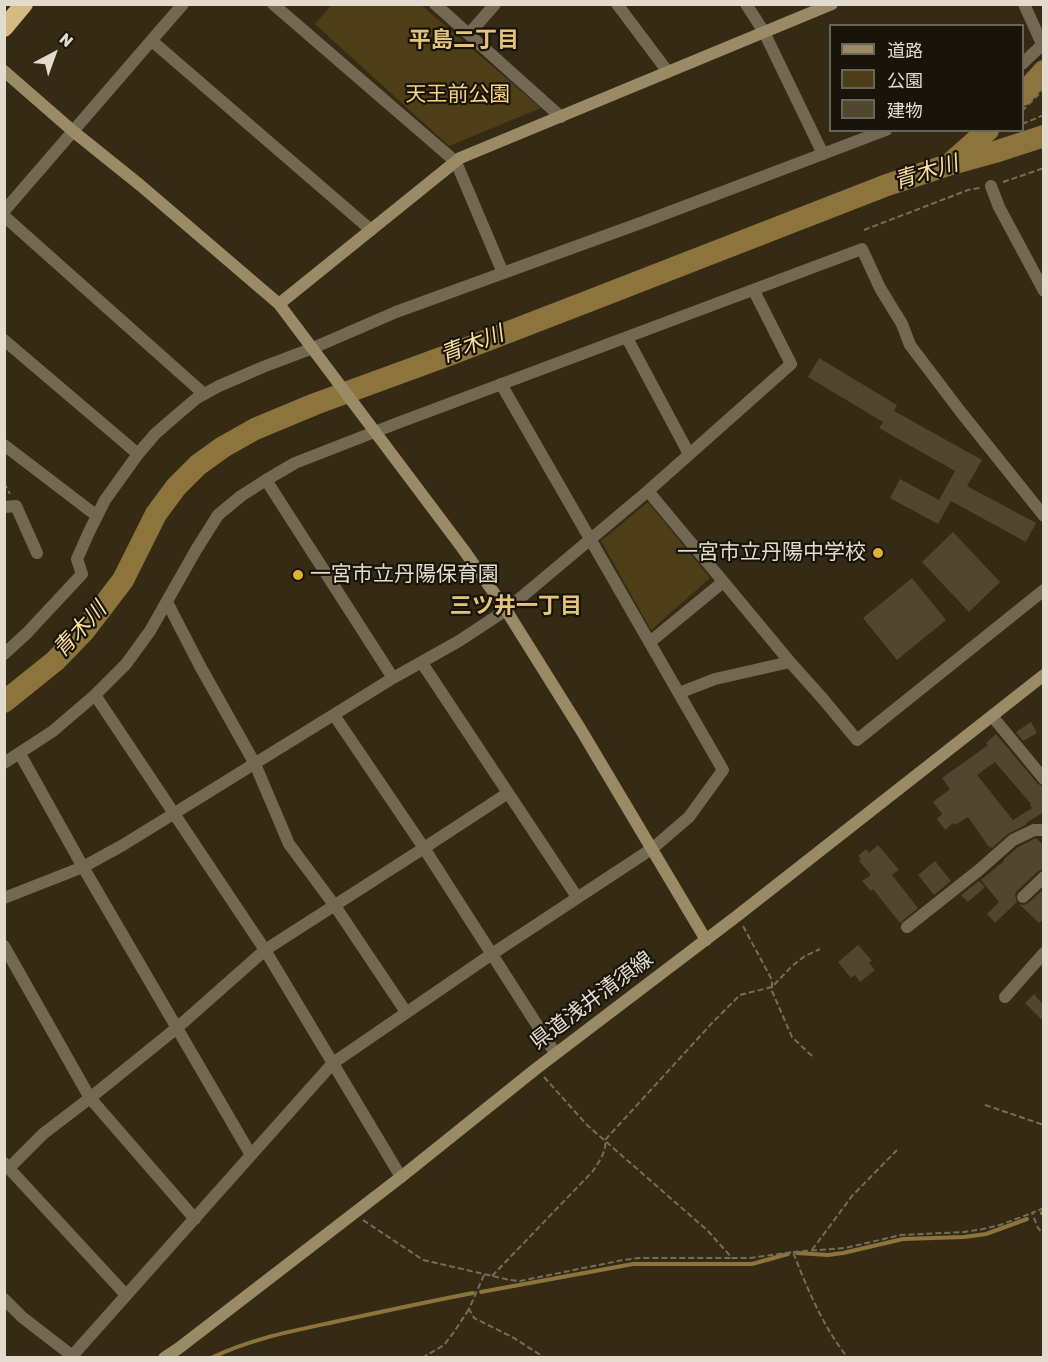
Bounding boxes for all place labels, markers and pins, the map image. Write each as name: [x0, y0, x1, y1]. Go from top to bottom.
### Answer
place label: 一宮市立丹陽中学校: [677, 540, 866, 566]
marker: 一宮市立丹陽中学校: [871, 546, 885, 560]
place label: 一宮市立丹陽保育園: [310, 562, 499, 588]
marker: 一宮市立丹陽保育園: [291, 568, 305, 582]

